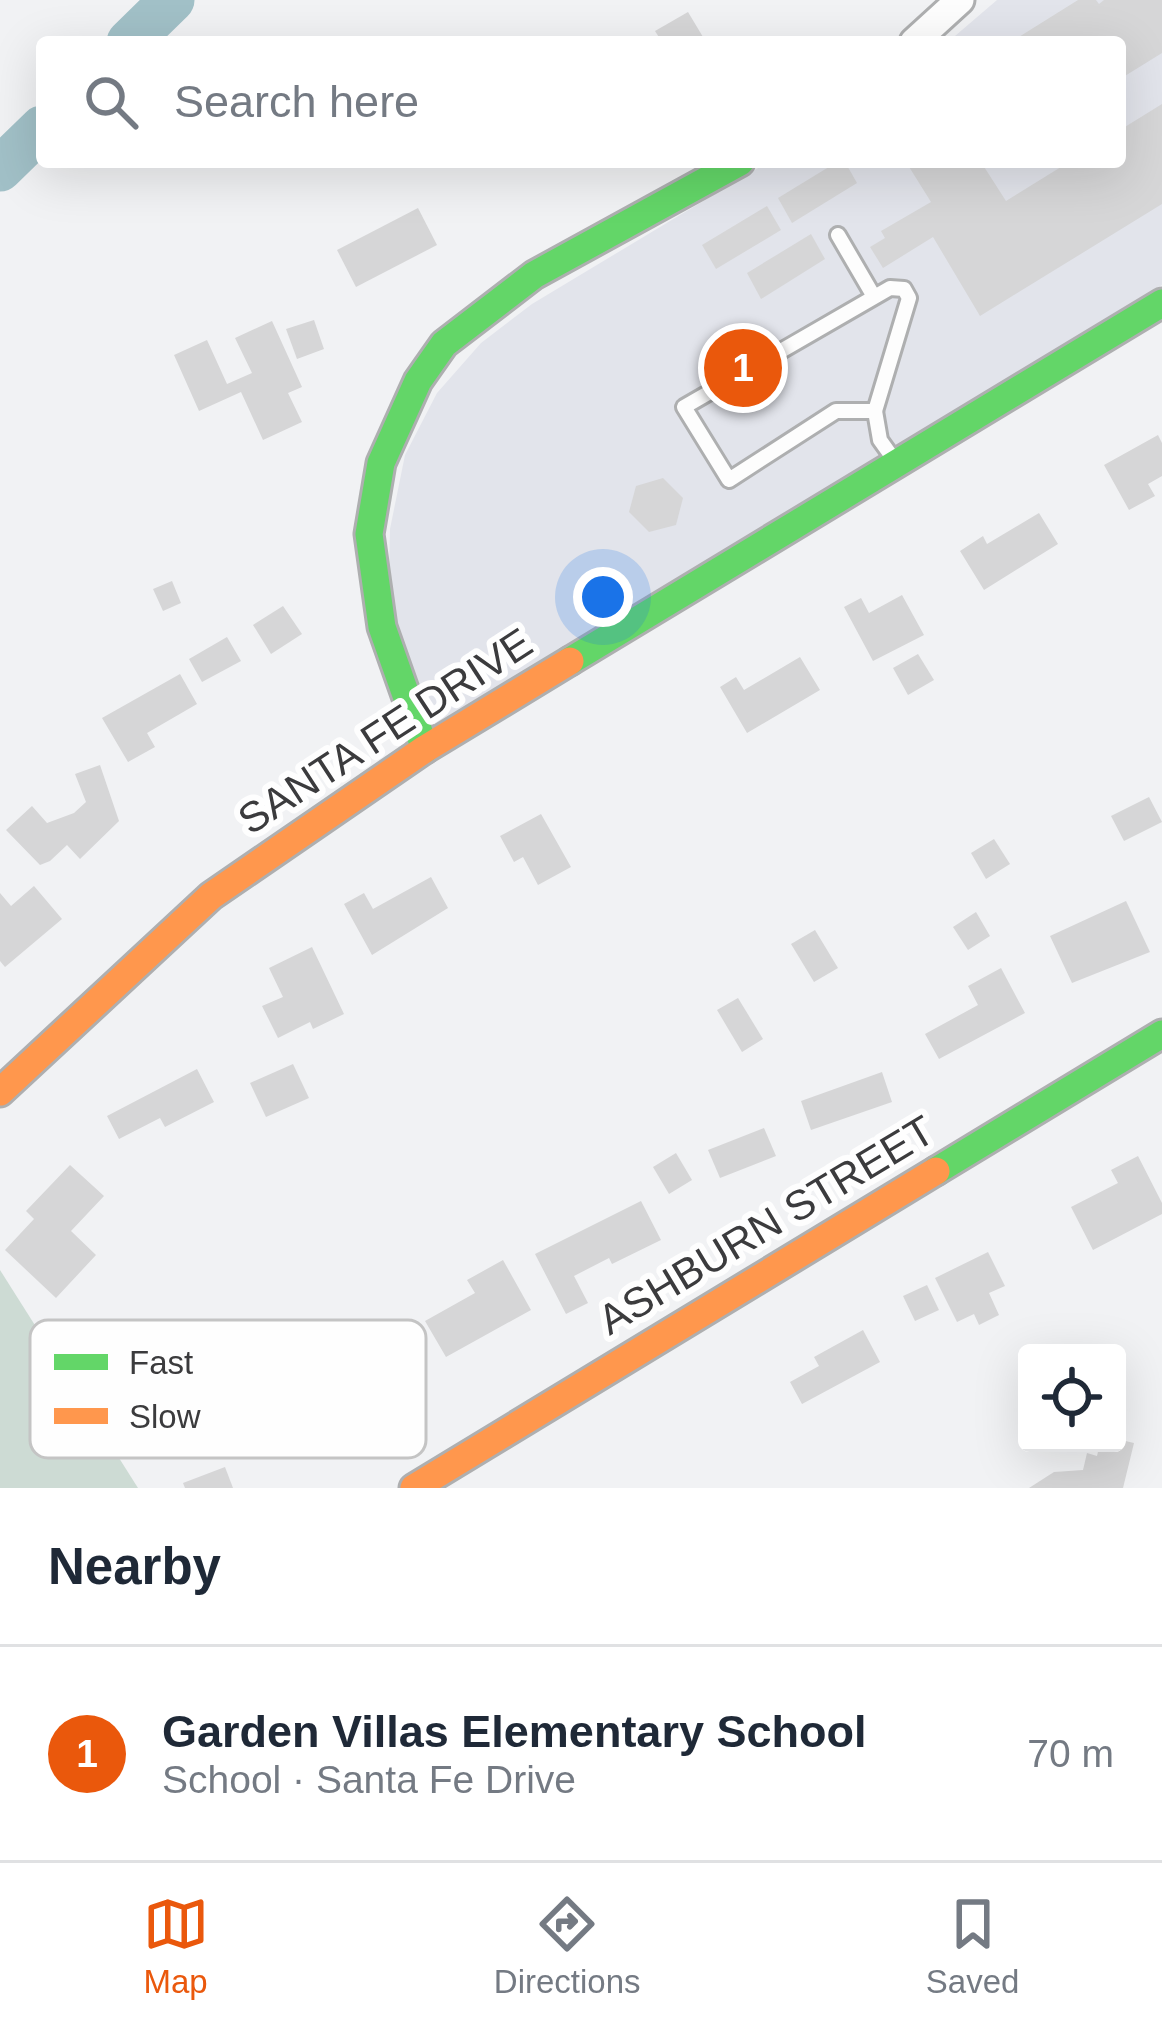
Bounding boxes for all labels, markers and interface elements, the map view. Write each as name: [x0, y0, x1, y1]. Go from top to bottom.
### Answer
search box: [36, 36, 1126, 168]
icon: search: [78, 69, 144, 135]
text: Search here: [174, 76, 419, 127]
pin: 1: [704, 323, 782, 413]
your location: [573, 567, 633, 627]
street label: SANTA FE DRIVE: [230, 619, 540, 843]
street label: ASHBURN STREET: [590, 1106, 942, 1344]
legend: [30, 1320, 426, 1458]
text: Fast: [129, 1344, 193, 1381]
map controls: [1018, 1344, 1126, 1452]
button: locate: [1018, 1344, 1126, 1452]
text: Slow: [129, 1398, 201, 1435]
text: Nearby: [48, 1538, 221, 1595]
text: Garden Villas Elementary School: [162, 1706, 866, 1757]
text: 1: [76, 1732, 98, 1775]
text: 70 m: [1027, 1732, 1114, 1775]
text: School · Santa Fe Drive: [162, 1758, 576, 1801]
tab: Map: [143, 1891, 209, 2001]
tab: Directions: [494, 1891, 641, 2001]
tab: Saved: [926, 1891, 1019, 2001]

